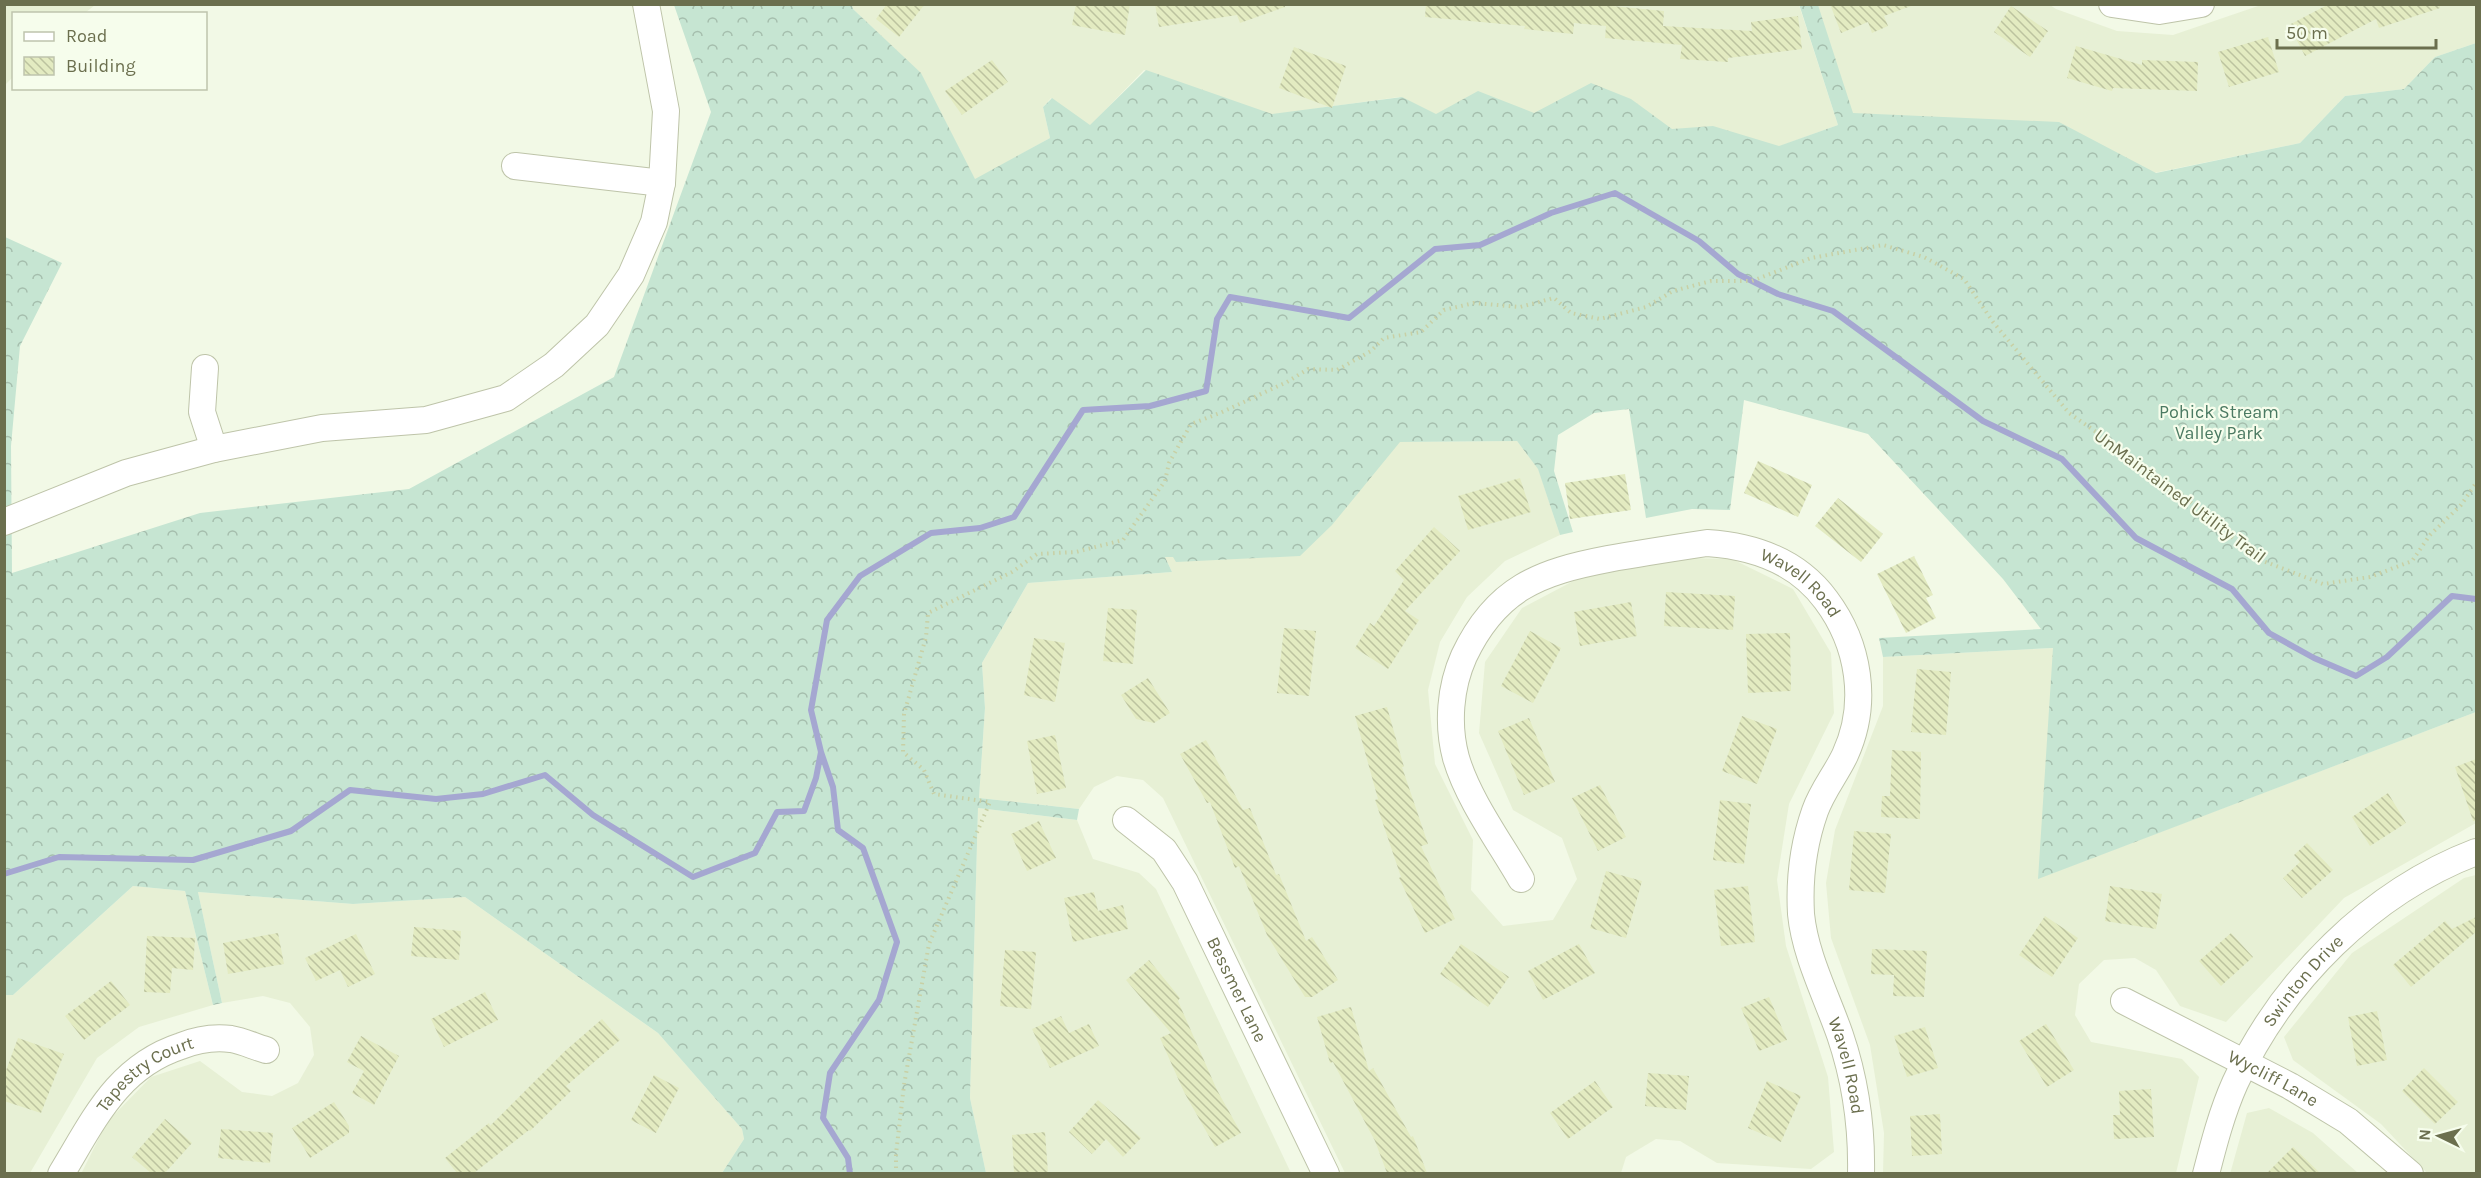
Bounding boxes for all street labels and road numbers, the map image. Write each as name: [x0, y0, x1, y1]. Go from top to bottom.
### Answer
street label: UnMaintained Utility Trail: [2090, 424, 2270, 568]
street label: Wavell Road: [1757, 543, 1846, 622]
street label: Swinton Drive: [2258, 930, 2348, 1031]
street label: Bessmer Lane: [1202, 933, 1272, 1046]
street label: Wavell Road: [1823, 1014, 1869, 1116]
street label: Tapestry Court: [91, 1031, 196, 1116]
street label: Wycliff Lane: [2224, 1045, 2322, 1112]

